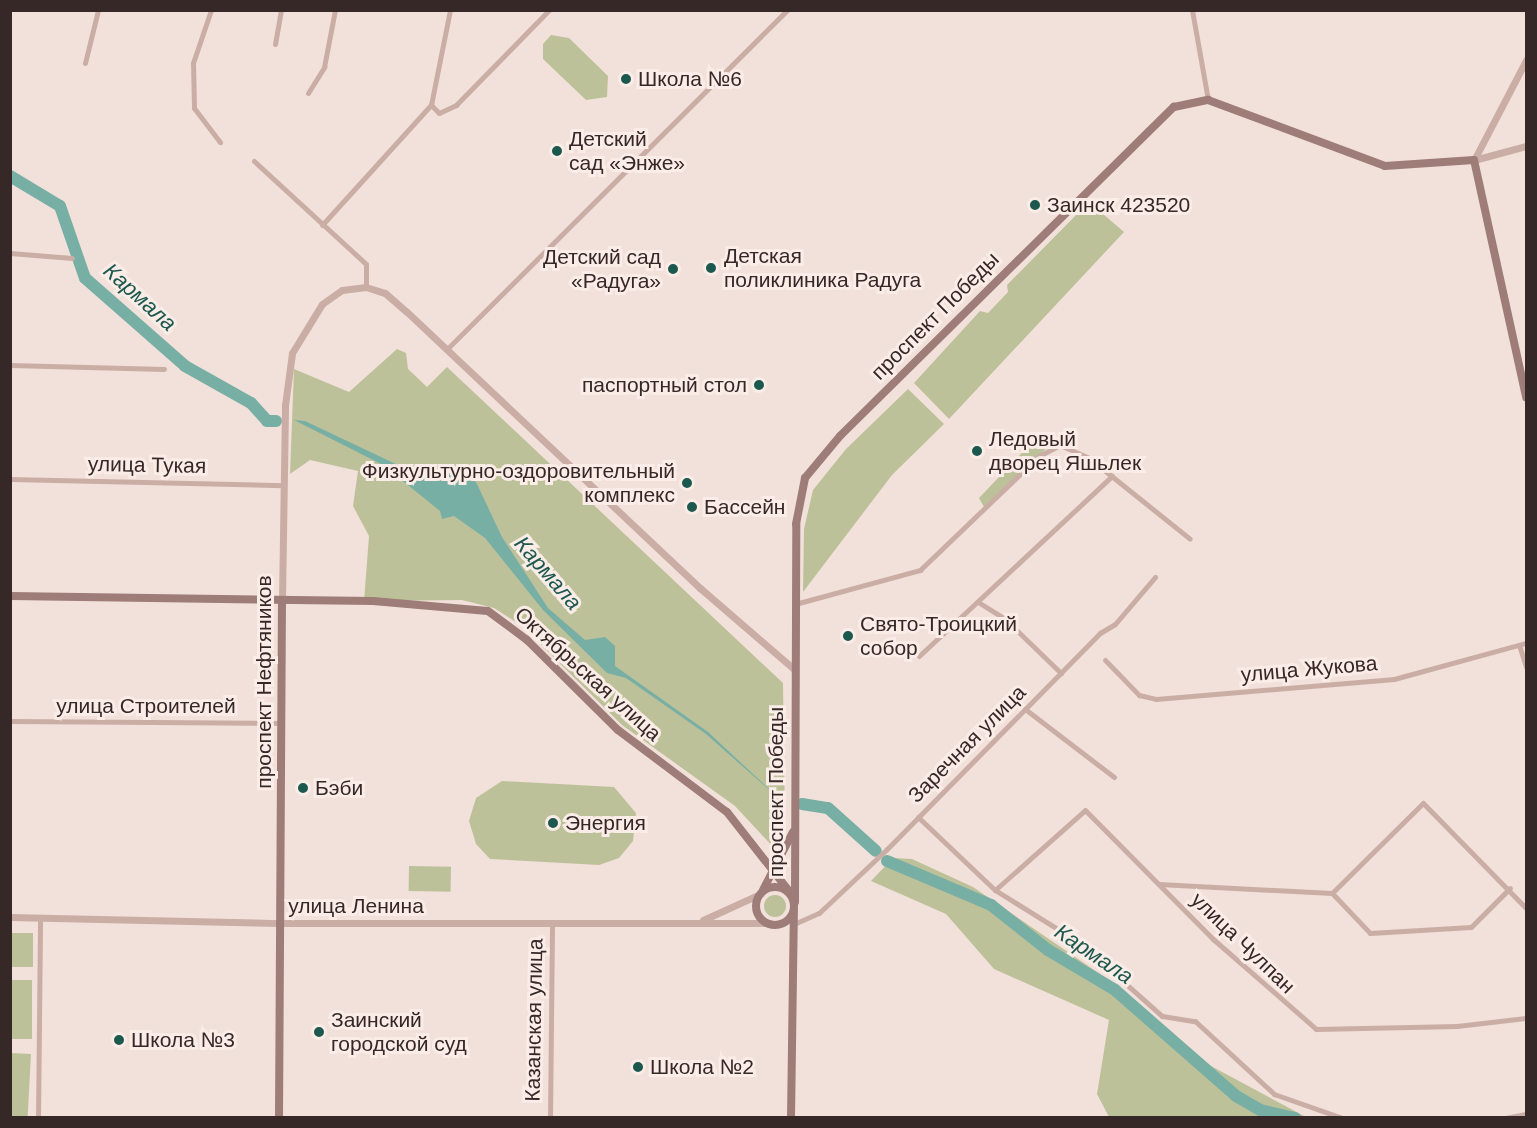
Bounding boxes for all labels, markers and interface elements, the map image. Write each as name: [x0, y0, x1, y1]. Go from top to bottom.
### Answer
place label: Школа №6: [638, 66, 742, 92]
marker: Школа №6: [619, 72, 633, 86]
place label: Детский сад «Энже»: [569, 126, 685, 176]
marker: Детский сад «Энже»: [550, 144, 564, 158]
place label: Заинск 423520: [1047, 192, 1190, 218]
marker: Заинск 423520: [1028, 198, 1042, 212]
place label: Детская поликлиника Радуга: [724, 243, 921, 293]
place label: Детский сад «Радуга»: [543, 244, 661, 294]
street label: проспект Победы: [866, 247, 1004, 385]
water label: Кармала: [98, 257, 182, 337]
marker: Детская поликлиника Радуга: [702, 259, 720, 277]
marker: Детский сад «Радуга»: [666, 262, 680, 276]
place label: паспортный стол: [582, 372, 747, 398]
marker: паспортный стол: [752, 378, 766, 392]
place label: Ледовый дворец Яшьлек: [989, 426, 1141, 476]
marker: Ледовый дворец Яшьлек: [970, 444, 984, 458]
street label: улица Тукая: [88, 451, 206, 479]
place label: Физкультурно-оздоровительный комплекс: [362, 458, 675, 508]
marker: Физкультурно-оздоровительный комплекс: [680, 476, 694, 490]
place label: Бассейн: [704, 494, 785, 520]
marker: Бассейн: [685, 500, 699, 514]
water label: Кармала: [509, 531, 587, 615]
street label: проспект Нефтяников: [251, 575, 277, 789]
street label: Октябрьская улица: [510, 602, 666, 746]
place label: Свято-Троицкий собор: [860, 611, 1017, 661]
marker: Свято-Троицкий собор: [841, 629, 855, 643]
street label: улица Жукова: [1240, 650, 1378, 688]
street label: Заречная улица: [903, 680, 1031, 808]
street label: улица Строителей: [56, 693, 236, 719]
street label: проспект Победы: [763, 707, 789, 877]
place label: Бэби: [315, 775, 363, 801]
marker: Бэби: [296, 781, 310, 795]
place label: Энергия: [565, 810, 646, 836]
marker: Энергия: [546, 816, 560, 830]
street label: улица Чулпан: [1186, 887, 1300, 999]
street label: улица Ленина: [288, 893, 424, 919]
water label: Кармала: [1050, 918, 1138, 990]
street label: Казанская улица: [520, 938, 548, 1102]
place label: Заинский городской суд: [331, 1007, 467, 1057]
marker: Заинский городской суд: [312, 1025, 326, 1039]
place label: Школа №3: [131, 1027, 235, 1053]
marker: Школа №3: [112, 1033, 126, 1047]
place label: Школа №2: [650, 1054, 754, 1080]
marker: Школа №2: [631, 1060, 645, 1074]

